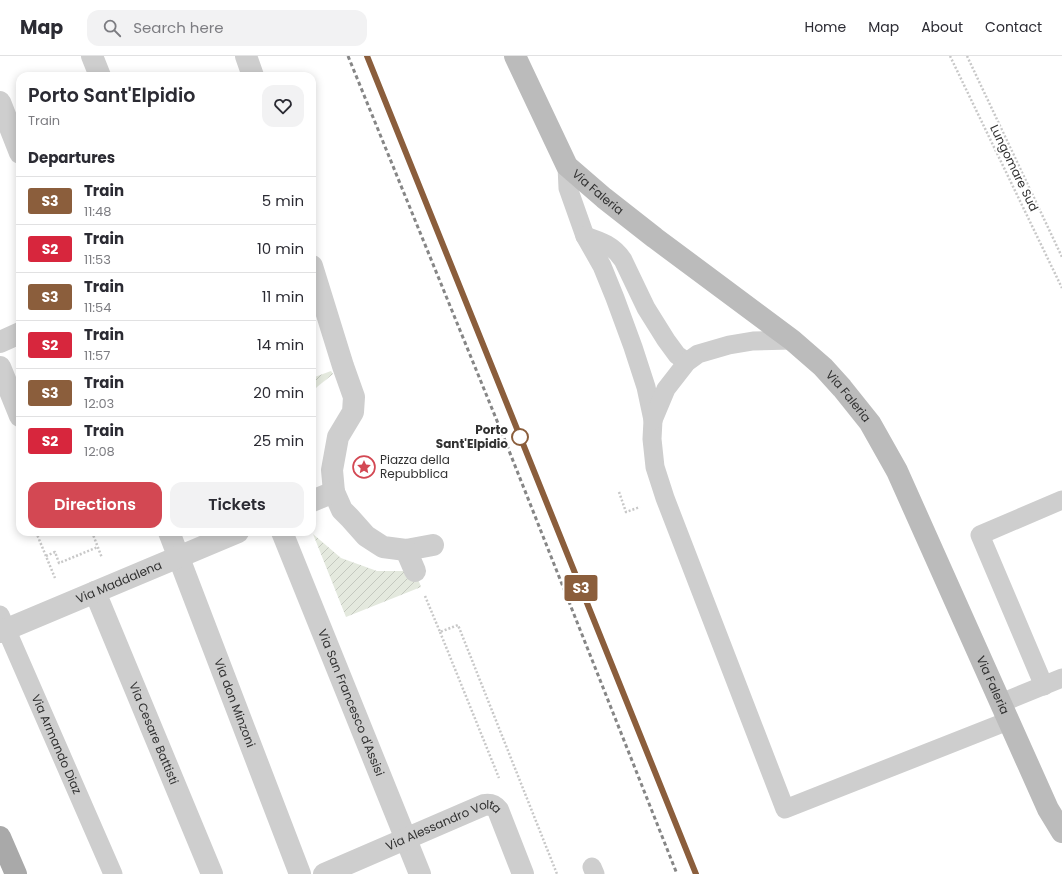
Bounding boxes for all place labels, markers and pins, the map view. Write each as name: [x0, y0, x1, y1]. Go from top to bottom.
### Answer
place label: Porto Sant'Elpidio: [436, 421, 508, 452]
marker: Porto Sant'Elpidio: [511, 428, 529, 446]
place label: Piazza della Repubblica: [380, 451, 450, 482]
place icon: Piazza della Repubblica: [351, 454, 377, 480]

